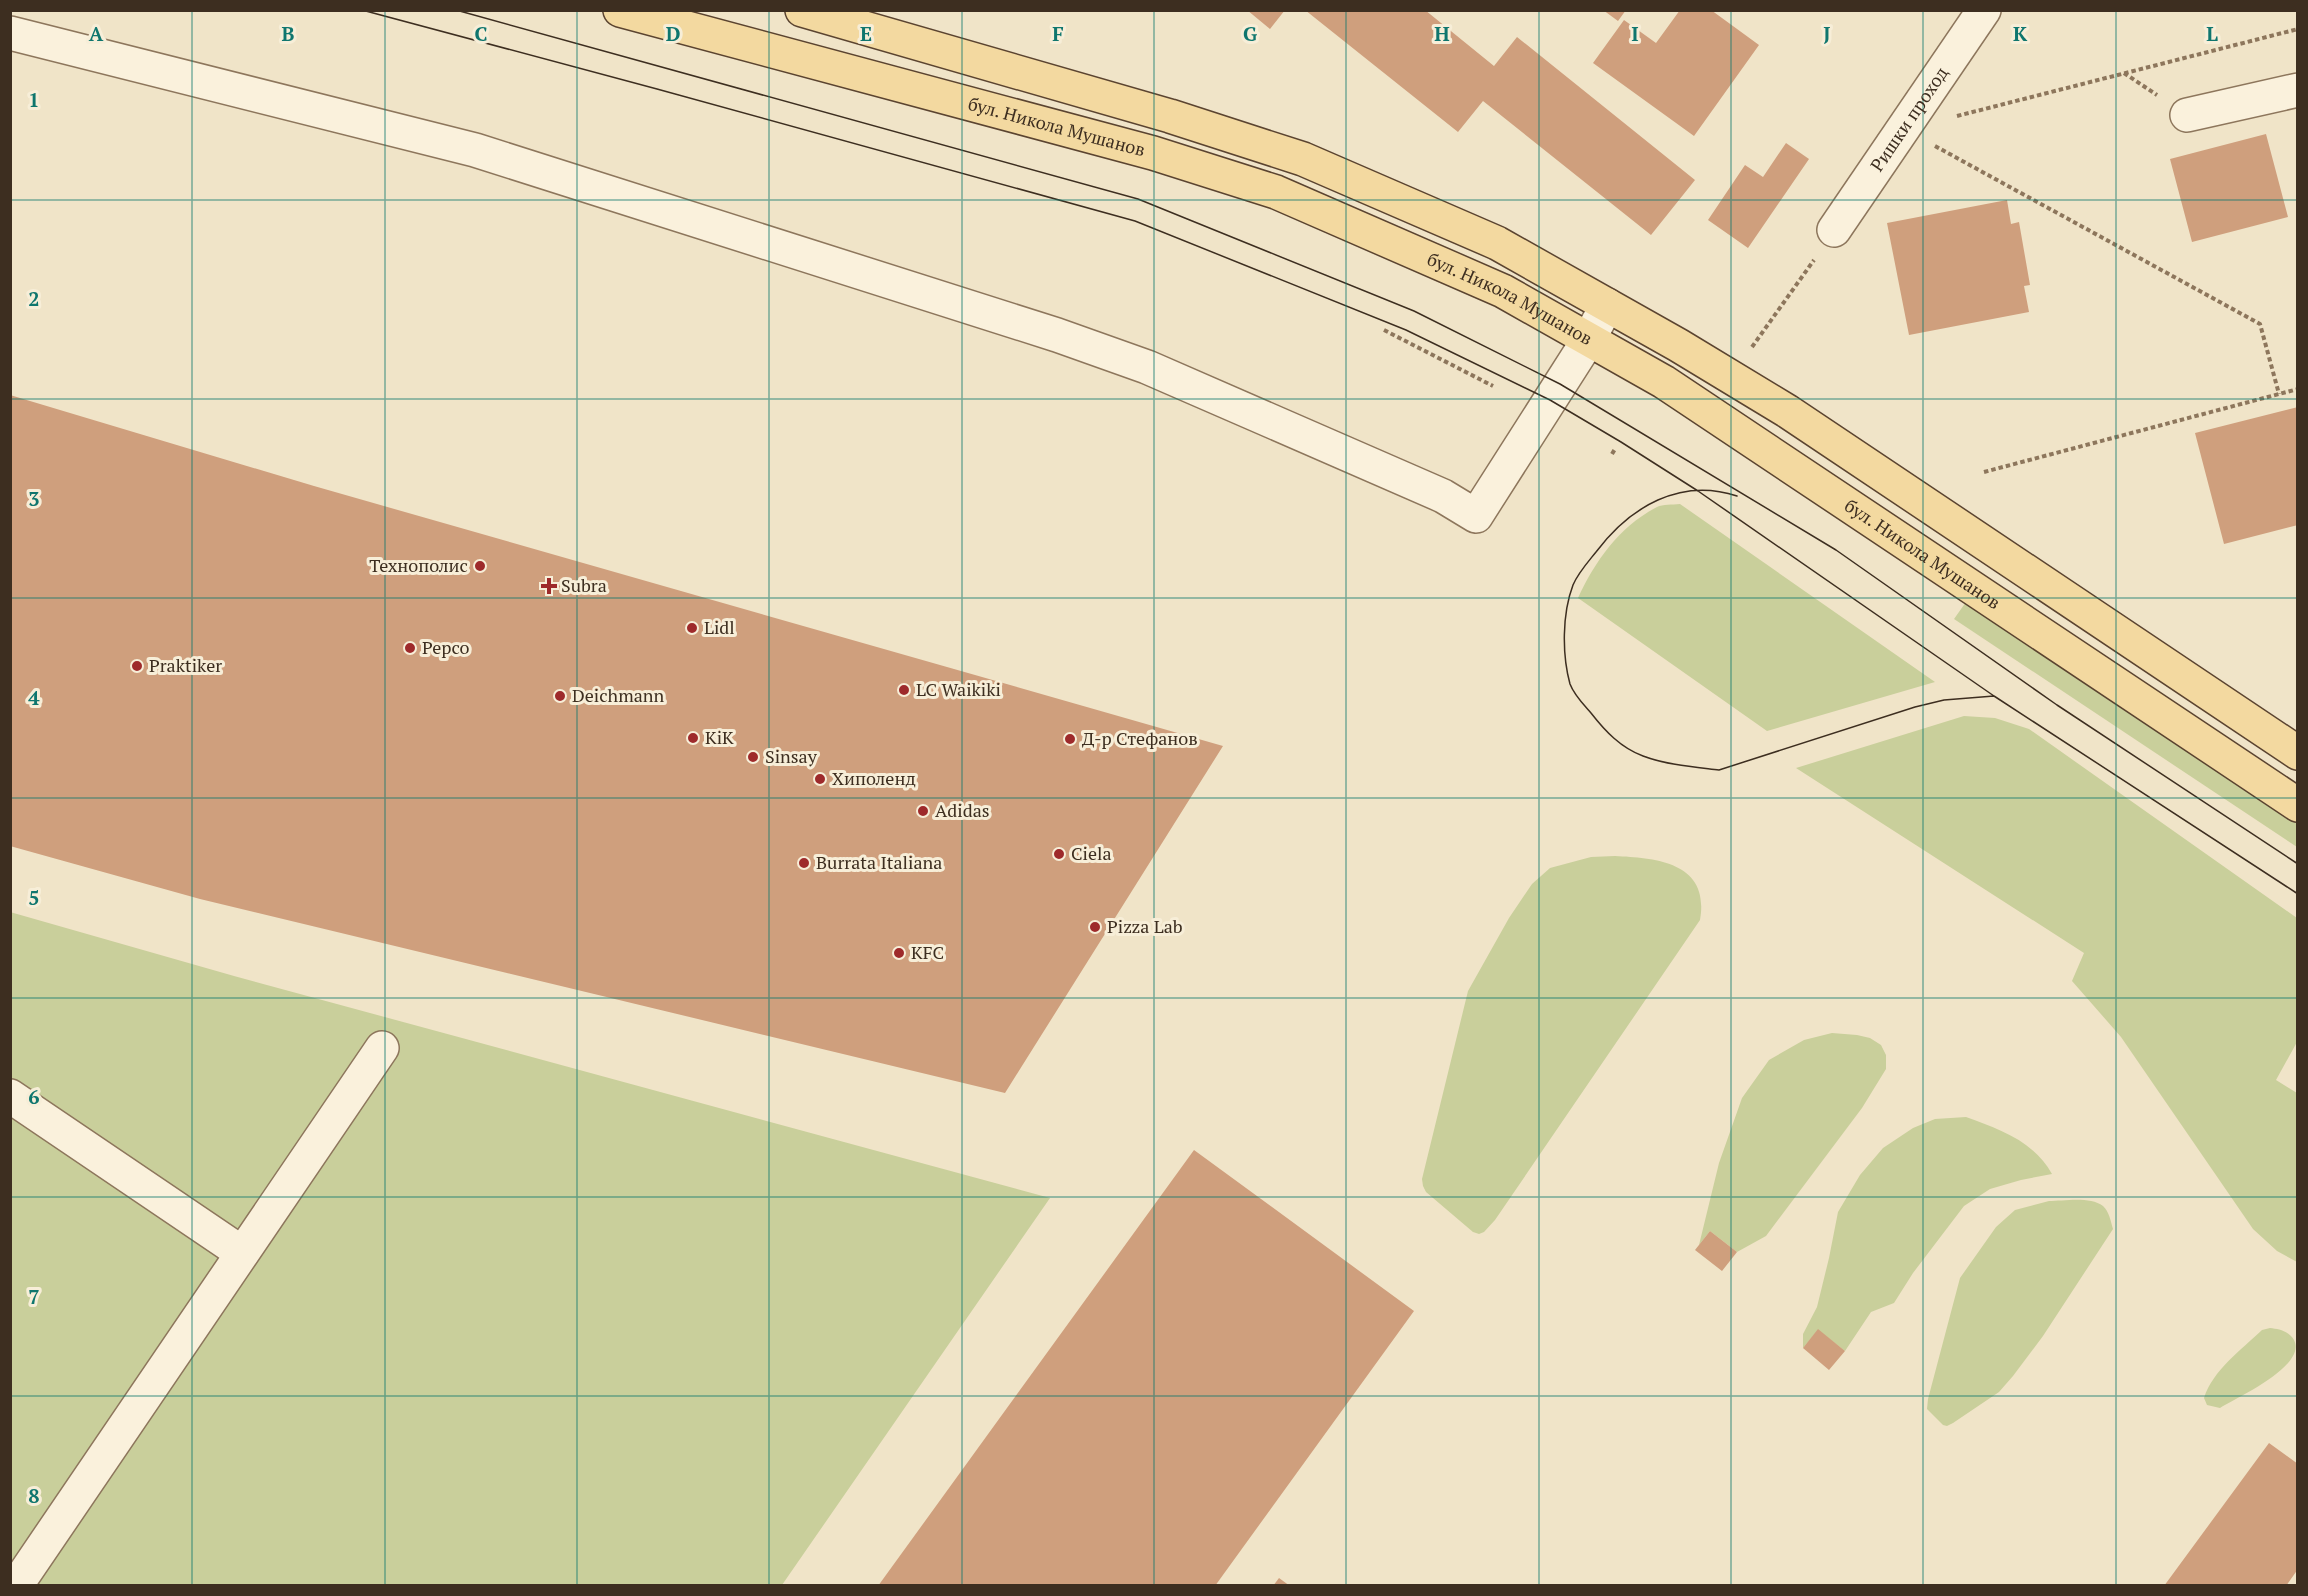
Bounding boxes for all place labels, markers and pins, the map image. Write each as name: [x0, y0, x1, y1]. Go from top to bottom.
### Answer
place label: Технополис: [369, 553, 468, 577]
marker: Технополис: [473, 559, 487, 573]
place label: Subra: [561, 573, 607, 597]
marker: Subra: [542, 579, 556, 593]
place label: Lidl: [704, 615, 735, 639]
marker: Lidl: [685, 621, 699, 635]
place label: Pepco: [422, 635, 469, 659]
marker: Pepco: [403, 641, 417, 655]
place label: Praktiker: [149, 653, 222, 677]
marker: Praktiker: [130, 659, 144, 673]
place label: LC Waikiki: [916, 677, 1001, 701]
place label: Deichmann: [572, 683, 664, 707]
marker: LC Waikiki: [897, 683, 911, 697]
marker: Deichmann: [553, 689, 567, 703]
place label: KiK: [705, 725, 734, 749]
place label: Д-р Стефанов: [1082, 726, 1198, 750]
marker: KiK: [686, 731, 700, 745]
marker: Д-р Стефанов: [1063, 732, 1077, 746]
place label: Sinsay: [765, 744, 818, 768]
marker: Sinsay: [746, 750, 760, 764]
place label: Хиполенд: [832, 766, 916, 790]
marker: Хиполенд: [813, 772, 827, 786]
place label: Adidas: [935, 798, 990, 822]
marker: Adidas: [916, 804, 930, 818]
place label: Ciela: [1071, 841, 1112, 865]
marker: Ciela: [1052, 847, 1066, 861]
place label: Burrata Italiana: [816, 850, 942, 874]
marker: Burrata Italiana: [797, 856, 811, 870]
place label: Pizza Lab: [1107, 914, 1183, 938]
marker: Pizza Lab: [1088, 920, 1102, 934]
place label: KFC: [911, 940, 944, 964]
marker: KFC: [892, 946, 906, 960]

